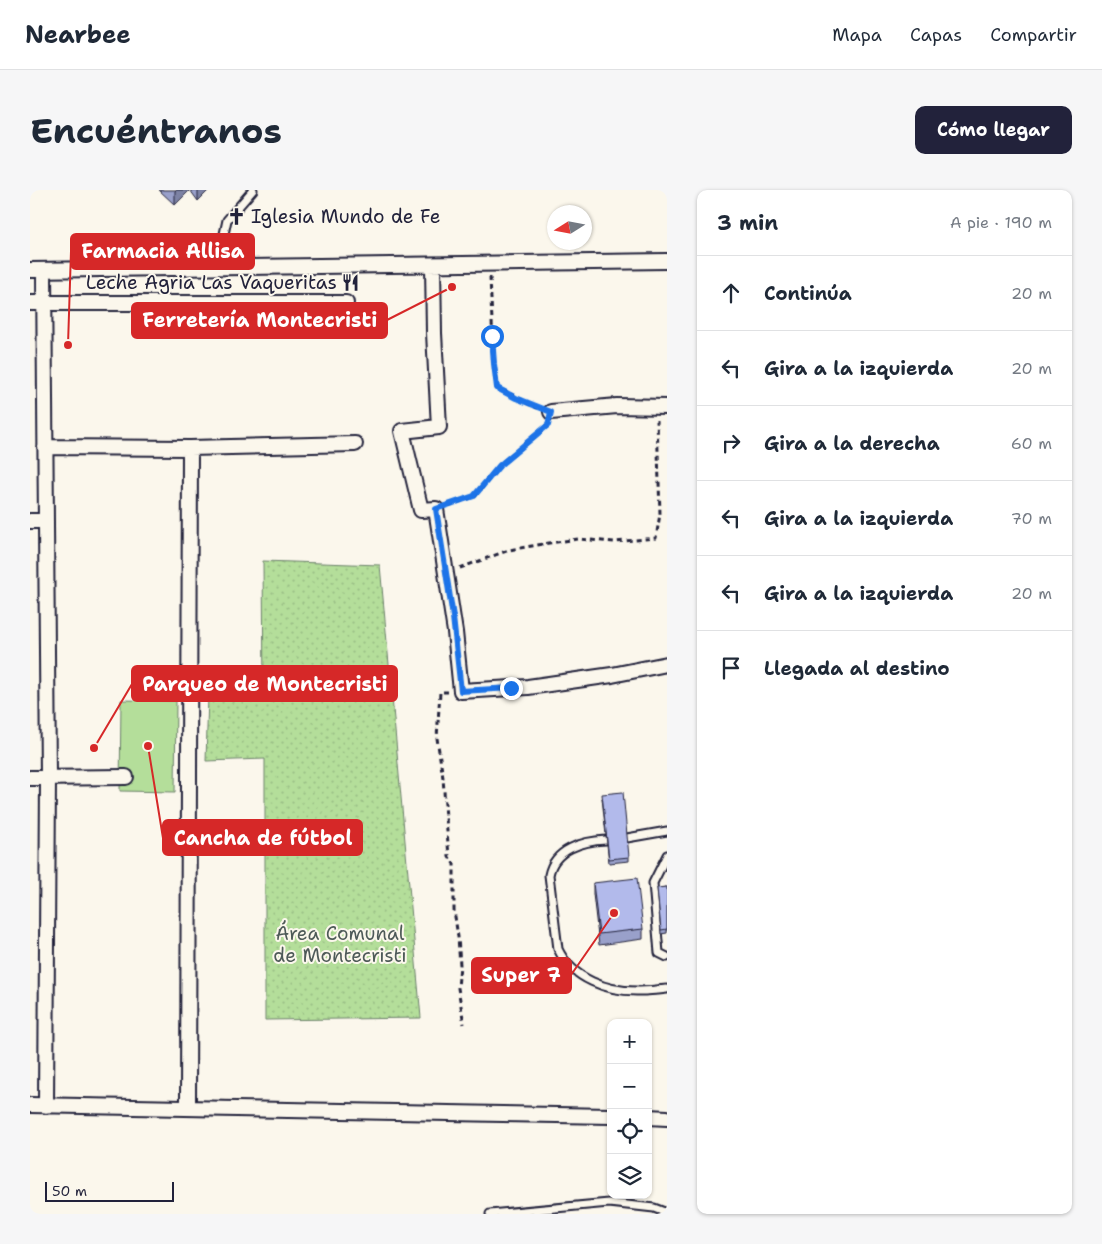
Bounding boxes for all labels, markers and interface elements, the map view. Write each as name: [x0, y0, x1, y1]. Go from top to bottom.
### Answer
text: Nearbee: [25, 19, 131, 51]
text: Mapa: [832, 23, 882, 47]
text: Capas: [910, 23, 962, 47]
text: Compartir: [990, 23, 1077, 47]
button: Cómo llegar: [915, 106, 1072, 154]
text: Encuéntranos: [30, 107, 282, 154]
place label: Iglesia Mundo de Fe: [251, 204, 441, 229]
north arrow: [547, 205, 592, 250]
church icon: Iglesia Mundo de Fe: [227, 206, 247, 226]
text: 3 min: [717, 209, 778, 237]
text: A pie · 190 m: [950, 212, 1052, 233]
callout: Farmacia Allisa: [71, 234, 254, 269]
text: Farmacia Allisa: [82, 238, 245, 264]
place label: Leche Agria Las Vaqueritas: [86, 270, 337, 295]
restaurant icon: Leche Agria Las Vaqueritas: [341, 272, 361, 292]
icon: ahead: [717, 279, 745, 307]
text: Continúa: [764, 281, 852, 306]
text: 20 m: [1011, 283, 1052, 304]
callout: Ferretería Montecristi: [132, 303, 387, 338]
text: Ferretería Montecristi: [143, 307, 377, 333]
route start: [481, 325, 504, 348]
icon: left: [717, 354, 745, 382]
text: Gira a la izquierda: [764, 356, 953, 381]
text: 20 m: [1011, 358, 1052, 379]
icon: right: [717, 429, 745, 457]
text: Gira a la derecha: [764, 431, 940, 456]
text: 60 m: [1011, 433, 1052, 454]
icon: left: [717, 504, 745, 532]
text: Gira a la izquierda: [764, 506, 953, 531]
text: 70 m: [1011, 508, 1052, 529]
icon: left: [717, 579, 745, 607]
text: Gira a la izquierda: [764, 581, 953, 606]
text: 20 m: [1011, 583, 1052, 604]
icon: arrive: [717, 654, 745, 682]
text: Llegada al destino: [764, 656, 950, 681]
callout: Parqueo de Montecristi: [132, 666, 397, 701]
text: Parqueo de Montecristi: [142, 671, 388, 697]
route end: [500, 677, 523, 700]
callout: Cancha de fútbol: [163, 820, 362, 855]
text: Cancha de fútbol: [174, 825, 352, 851]
park label: Área Comunal de Montecristi: [273, 920, 407, 968]
callout: Super 7: [472, 958, 571, 993]
text: Super 7: [481, 962, 561, 988]
map controls: [607, 1019, 652, 1199]
button: +: [607, 1019, 652, 1064]
button: −: [607, 1064, 652, 1109]
button: locate: [607, 1109, 652, 1154]
button: layers: [607, 1154, 652, 1199]
scale bar: [45, 1179, 174, 1202]
text: 50 m: [52, 1182, 87, 1200]

